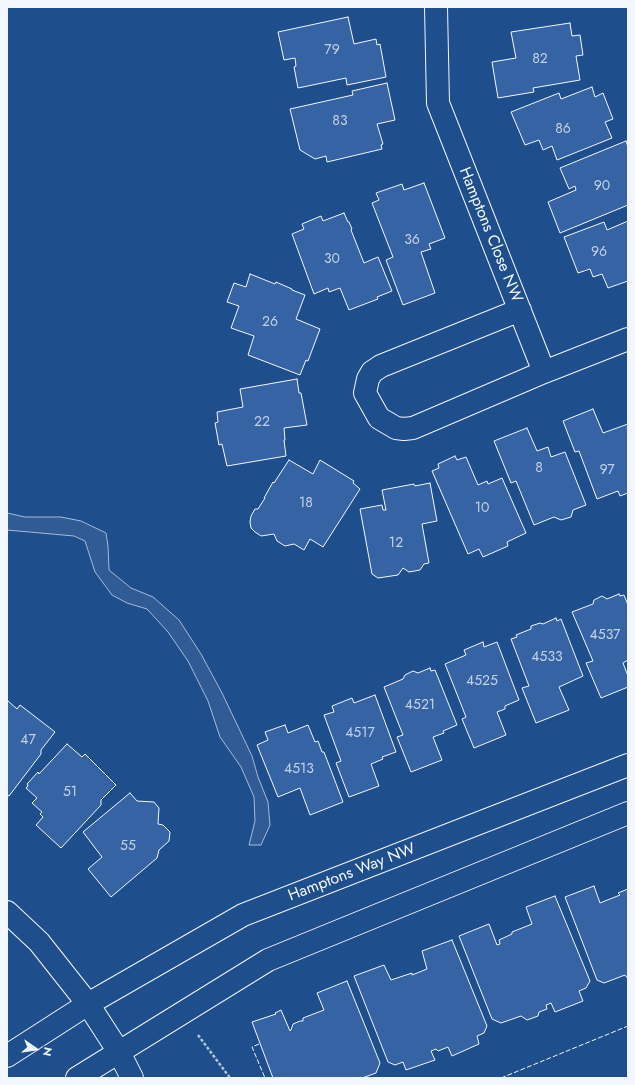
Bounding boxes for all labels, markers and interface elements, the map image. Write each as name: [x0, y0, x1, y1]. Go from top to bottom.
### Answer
house number: 79: [324, 43, 340, 59]
house number: 82: [532, 52, 548, 68]
house number: 83: [332, 114, 348, 130]
house number: 86: [555, 122, 571, 138]
street label: Hamptons Close NW: [454, 165, 526, 305]
house number: 90: [594, 179, 610, 195]
house number: 36: [404, 233, 420, 249]
house number: 96: [591, 245, 607, 261]
house number: 30: [324, 252, 340, 268]
house number: 26: [262, 315, 278, 331]
house number: 22: [254, 415, 270, 431]
house number: 8: [535, 461, 543, 477]
house number: 97: [600, 463, 614, 479]
house number: 18: [299, 496, 313, 512]
house number: 10: [475, 501, 489, 517]
house number: 12: [389, 536, 403, 552]
house number: 4537: [590, 628, 620, 644]
house number: 4533: [531, 650, 563, 666]
house number: 4525: [466, 674, 498, 690]
house number: 4521: [405, 698, 435, 714]
house number: 4517: [345, 726, 375, 742]
house number: 47: [20, 733, 36, 749]
house number: 4513: [284, 762, 314, 778]
house number: 51: [63, 785, 77, 801]
house number: 55: [120, 839, 136, 855]
street label: Hamptons Way NW: [286, 840, 418, 906]
north arrow: [16, 1029, 56, 1069]
text: N: [39, 1046, 56, 1058]

